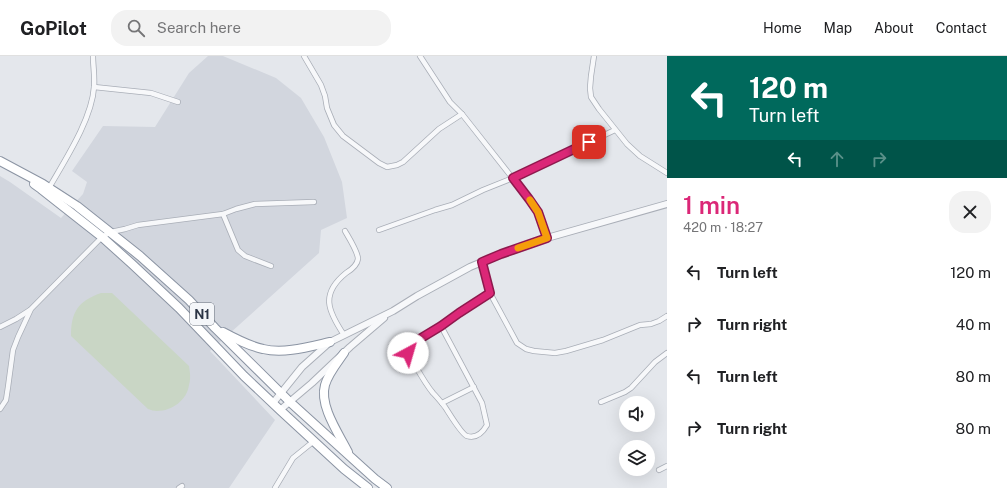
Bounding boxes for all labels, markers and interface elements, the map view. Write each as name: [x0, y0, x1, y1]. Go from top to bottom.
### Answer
search box: [111, 10, 391, 46]
text: GoPilot: [20, 17, 87, 39]
icon: search: [125, 17, 147, 39]
text: Search here: [157, 19, 241, 36]
text: Home: [763, 20, 802, 36]
text: Map: [824, 20, 852, 36]
text: About: [874, 20, 914, 36]
text: Contact: [936, 20, 987, 36]
text: 120 m: [749, 71, 828, 104]
icon: left: [683, 72, 735, 124]
text: Turn left: [749, 105, 819, 126]
pin: [572, 125, 606, 159]
icon: arrive: [578, 131, 600, 153]
icon: left: [784, 148, 806, 170]
icon: ahead: [826, 148, 848, 170]
icon: right: [868, 148, 890, 170]
text: 1 min: [683, 191, 740, 219]
button: close: [949, 191, 991, 233]
text: 420 m · 18:27: [683, 220, 763, 235]
icon: left: [683, 261, 705, 283]
text: Turn left: [717, 264, 778, 281]
text: 120 m: [950, 264, 991, 281]
road number: N1: [190, 303, 214, 325]
icon: right: [683, 313, 705, 335]
text: Turn right: [717, 316, 787, 333]
text: 40 m: [956, 316, 991, 333]
position arrow: [387, 332, 429, 374]
icon: left: [683, 365, 705, 387]
text: Turn left: [717, 368, 778, 385]
text: 80 m: [956, 368, 991, 385]
map controls: [619, 396, 655, 476]
button: sound: [619, 396, 655, 432]
icon: right: [683, 417, 705, 439]
text: Turn right: [717, 420, 787, 437]
text: 80 m: [956, 420, 991, 437]
button: layers: [619, 440, 655, 476]

